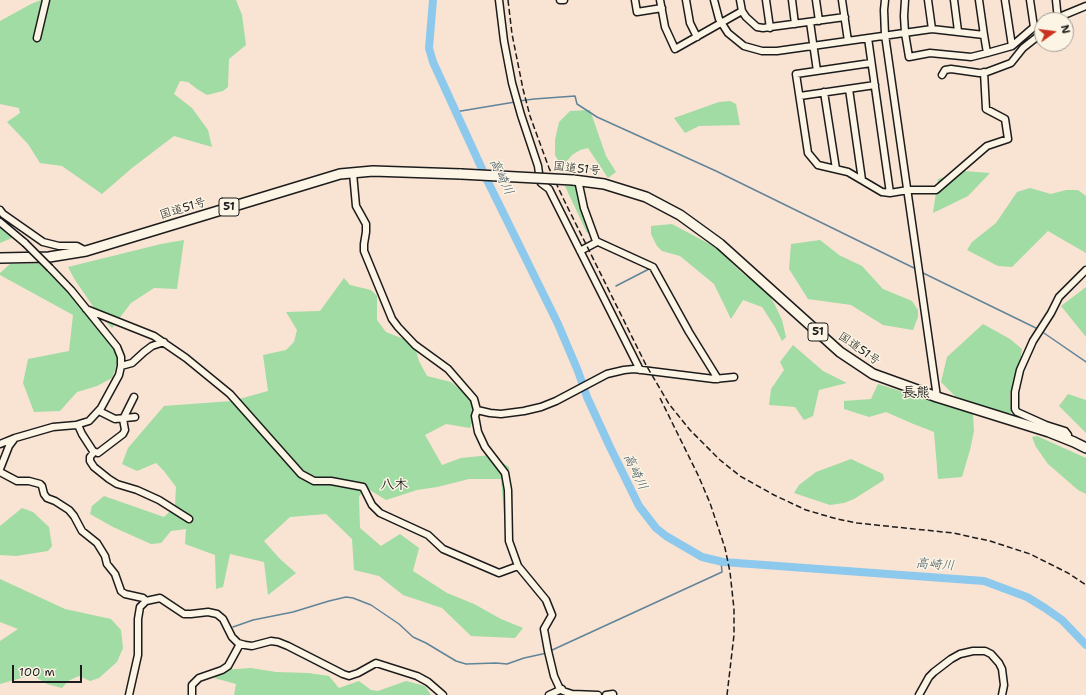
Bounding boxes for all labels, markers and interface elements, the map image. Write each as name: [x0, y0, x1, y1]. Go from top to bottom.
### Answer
north arrow: [1034, 12, 1074, 52]
text: N: [1057, 23, 1073, 35]
water label: 高崎川: [485, 156, 517, 198]
street label: 国道51号: [552, 159, 602, 179]
street label: 国道51号: [158, 195, 208, 223]
road number: 51: [219, 198, 239, 216]
road number: 51: [808, 323, 828, 341]
street label: 国道51号: [835, 329, 883, 369]
district label: 長熊: [902, 385, 930, 401]
water label: 高崎川: [619, 451, 651, 493]
district label: 八木: [380, 477, 408, 493]
water label: 高崎川: [915, 556, 955, 574]
scale bar: [14, 657, 84, 683]
text: 100 m: [19, 664, 55, 680]

